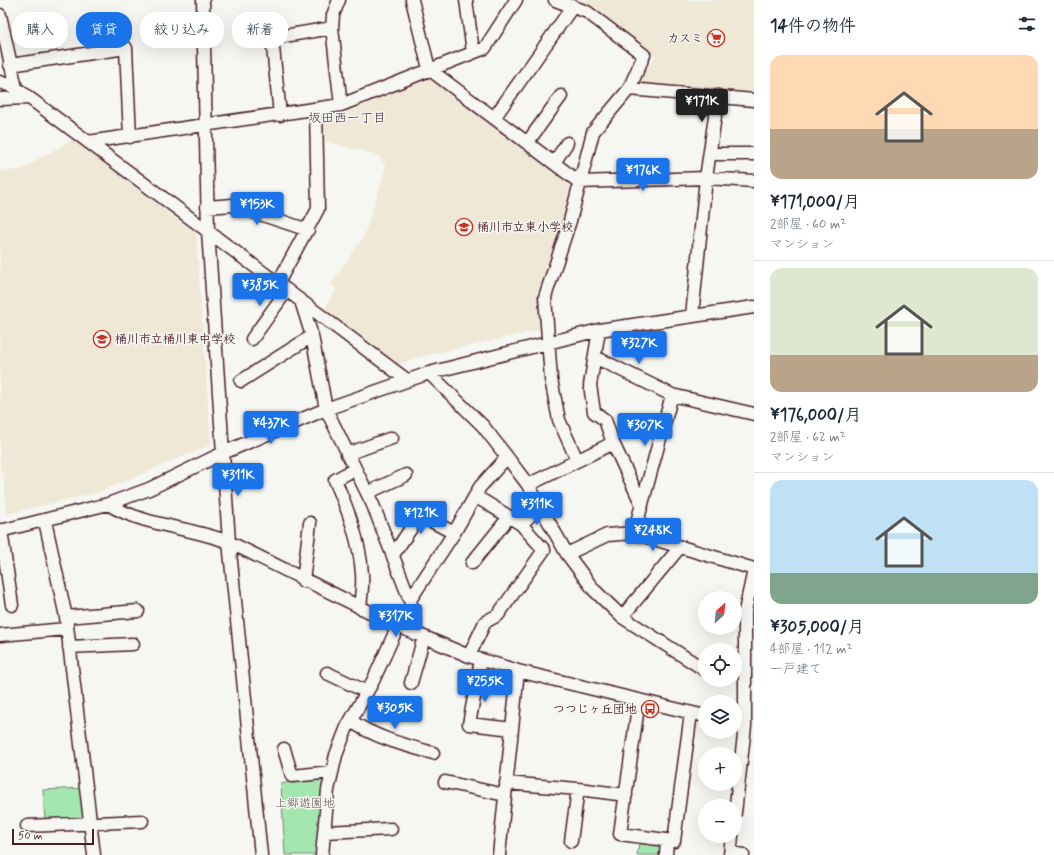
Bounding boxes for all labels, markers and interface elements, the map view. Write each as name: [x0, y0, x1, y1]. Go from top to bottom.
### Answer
chip: 購入: [12, 12, 68, 48]
chip: 賃貸: [76, 12, 132, 48]
chip: 絞り込み: [140, 12, 224, 48]
chip: 新着: [232, 12, 288, 48]
icon: filters: [1016, 13, 1038, 35]
text: 14件の物件: [770, 15, 856, 37]
supermarket icon: カスミ: [706, 28, 726, 48]
place label: カスミ: [667, 31, 703, 47]
icon: home: [868, 81, 940, 153]
pin: ¥171K: [674, 89, 730, 123]
text: ¥171K: [685, 93, 719, 110]
district label: 坂田西一丁目: [308, 110, 386, 127]
pin: ¥176K: [615, 158, 671, 192]
text: ¥176K: [625, 162, 661, 179]
text: ¥171,000/月: [770, 191, 860, 213]
pin: ¥153K: [229, 192, 285, 226]
text: ¥153K: [240, 196, 274, 213]
text: 2部屋 · 60 m²: [770, 216, 846, 233]
school or university icon: 桶川市立東小学校: [454, 217, 474, 237]
place label: 桶川市立東小学校: [477, 220, 573, 236]
text: マンション: [770, 236, 834, 253]
pin: ¥385K: [232, 273, 288, 307]
text: ¥385K: [242, 277, 278, 294]
icon: home: [868, 294, 940, 366]
school or university icon: 桶川市立桶川東中学校: [92, 329, 112, 349]
pin: ¥327K: [611, 331, 667, 365]
place label: 桶川市立桶川東中学校: [115, 332, 235, 348]
text: ¥327K: [621, 335, 657, 352]
text: ¥176,000/月: [770, 404, 862, 426]
pin: ¥437K: [243, 411, 299, 445]
pin: ¥307K: [617, 413, 673, 447]
text: ¥437K: [253, 415, 290, 432]
text: ¥307K: [626, 417, 664, 434]
text: 2部屋 · 62 m²: [770, 429, 846, 446]
text: マンション: [770, 449, 834, 466]
pin: ¥311K: [210, 463, 266, 497]
text: ¥311K: [221, 467, 255, 484]
pin: ¥311K: [509, 492, 565, 526]
text: ¥311K: [520, 496, 554, 513]
pin: ¥121K: [393, 501, 449, 535]
text: ¥121K: [404, 505, 438, 522]
icon: home: [868, 506, 940, 578]
pin: ¥248K: [625, 518, 681, 552]
text: ¥248K: [634, 522, 672, 539]
north arrow: [698, 591, 742, 635]
map controls: [698, 591, 742, 843]
pin: ¥317K: [368, 604, 424, 638]
text: ¥317K: [378, 608, 414, 625]
text: ¥305,000/月: [770, 616, 864, 638]
text: 4部屋 · 112 m²: [770, 641, 852, 658]
button: locate: [698, 643, 742, 687]
text: 一戸建て: [770, 661, 822, 678]
pin: ¥255K: [457, 669, 513, 703]
text: ¥255K: [466, 673, 504, 690]
button: layers: [698, 695, 742, 739]
pin: ¥305K: [367, 696, 423, 730]
bus stop icon: つつじヶ丘団地: [640, 699, 660, 719]
text: ¥305K: [376, 700, 414, 717]
place label: つつじヶ丘団地: [553, 702, 637, 718]
button: +: [698, 747, 742, 791]
park label: 上郷遊園地: [275, 796, 335, 812]
button: −: [698, 799, 742, 843]
scale bar: [12, 827, 94, 846]
text: 50 m: [18, 829, 43, 843]

